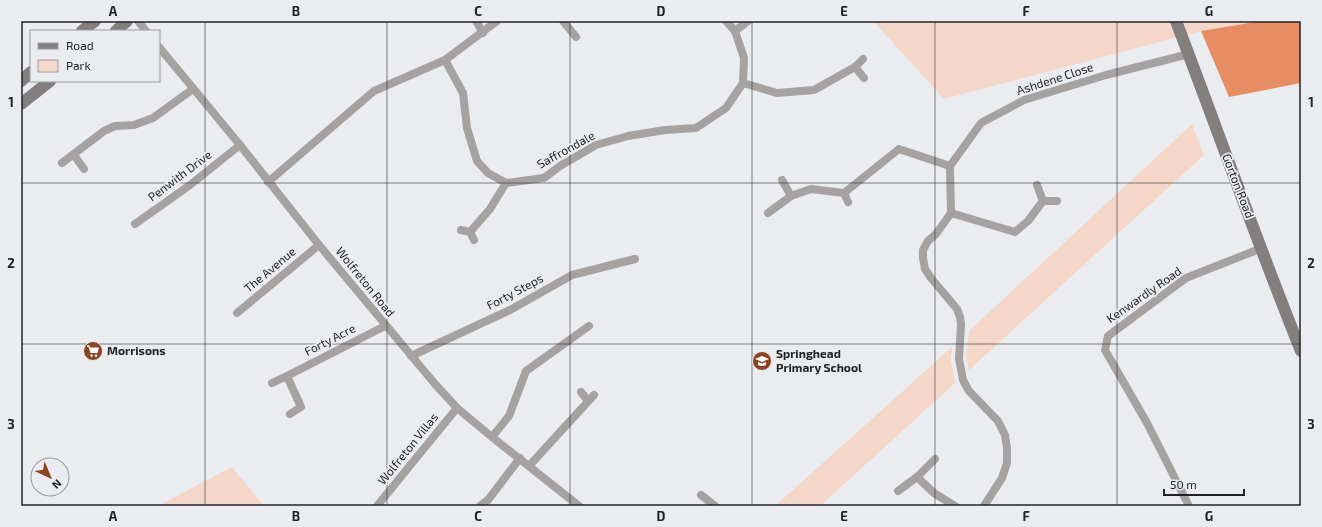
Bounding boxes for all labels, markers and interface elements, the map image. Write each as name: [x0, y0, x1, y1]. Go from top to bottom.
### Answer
text: A: [109, 3, 118, 19]
text: B: [292, 3, 300, 19]
text: C: [474, 3, 482, 19]
text: D: [657, 3, 666, 19]
text: E: [840, 3, 848, 19]
text: F: [1022, 3, 1030, 19]
text: G: [1205, 3, 1213, 19]
legend: [30, 30, 160, 82]
text: Road: [66, 38, 94, 52]
text: Park: [66, 58, 91, 72]
street label: Ashdene Close: [1015, 59, 1095, 97]
text: 1: [8, 94, 14, 110]
text: 1: [1308, 94, 1314, 110]
street label: Saffrondale: [534, 128, 597, 171]
street label: Penwith Drive: [145, 147, 214, 204]
street label: Gorton Road: [1220, 151, 1258, 220]
street label: The Avenue: [241, 244, 298, 295]
street label: Wolfreton Road: [333, 244, 398, 319]
text: 2: [7, 255, 15, 271]
text: 2: [1307, 255, 1315, 271]
street label: Kenwardly Road: [1103, 263, 1184, 325]
street label: Forty Steps: [484, 270, 545, 312]
street label: Forty Acre: [302, 320, 357, 358]
supermarket icon: Morrisons: [82, 340, 104, 362]
place label: Morrisons: [107, 343, 166, 357]
place label: Springhead Primary School: [776, 346, 862, 375]
school or university icon: Springhead Primary School: [751, 350, 773, 372]
street label: Wolfreton Villas: [374, 410, 440, 487]
text: 3: [7, 416, 15, 432]
text: 3: [1307, 416, 1315, 432]
north arrow: [30, 457, 70, 497]
scale bar: [1164, 471, 1244, 497]
text: N: [50, 477, 65, 492]
text: 50 m: [1170, 477, 1197, 491]
text: A: [109, 508, 118, 524]
text: B: [292, 508, 300, 524]
text: C: [474, 508, 482, 524]
text: D: [657, 508, 666, 524]
text: E: [840, 508, 848, 524]
text: F: [1022, 508, 1030, 524]
text: G: [1205, 508, 1213, 524]

